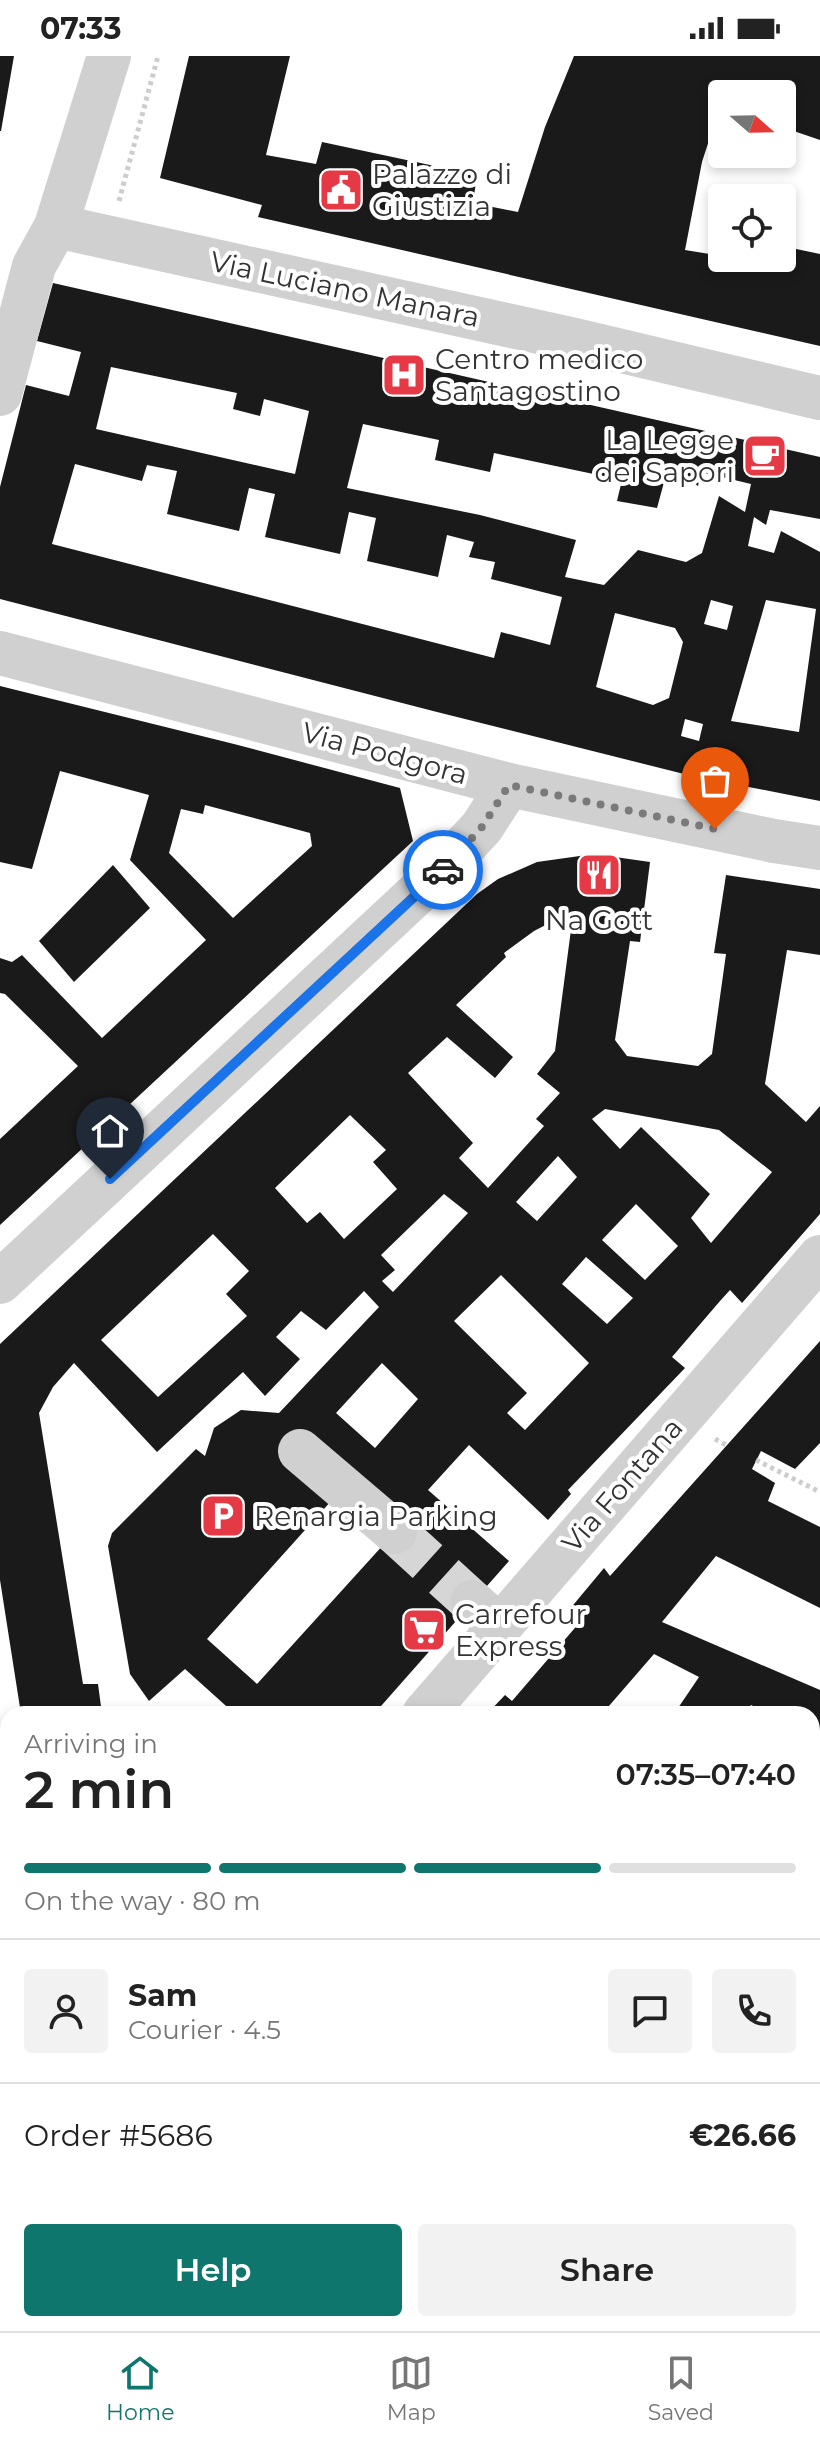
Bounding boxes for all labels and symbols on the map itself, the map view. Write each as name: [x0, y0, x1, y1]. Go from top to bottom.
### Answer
north arrow: [708, 80, 796, 168]
place label: Palazzo di Giustizia: [372, 157, 512, 223]
public building icon: Palazzo di Giustizia: [317, 166, 365, 214]
street label: Via Luciano Manara: [207, 244, 483, 334]
place label: Centro medico Santagostino: [435, 342, 643, 408]
hospital icon: Centro medico Santagostino: [380, 351, 428, 399]
place label: La Legge dei Sapori: [594, 423, 734, 489]
cafe icon: La Legge dei Sapori: [741, 432, 789, 480]
street label: Via Podgora: [298, 715, 472, 791]
pin: [681, 747, 749, 829]
courier: [403, 830, 483, 910]
restaurant icon: Na Gott: [575, 851, 623, 899]
place label: Na Gott: [545, 903, 653, 937]
pin: [76, 1097, 144, 1179]
street label: Via Fontana: [554, 1411, 690, 1559]
parking icon: Renargia Parking: [199, 1492, 247, 1540]
place label: Renargia Parking: [254, 1499, 498, 1533]
place label: Carrefour Express: [455, 1597, 587, 1663]
supermarket icon: Carrefour Express: [400, 1606, 448, 1654]

